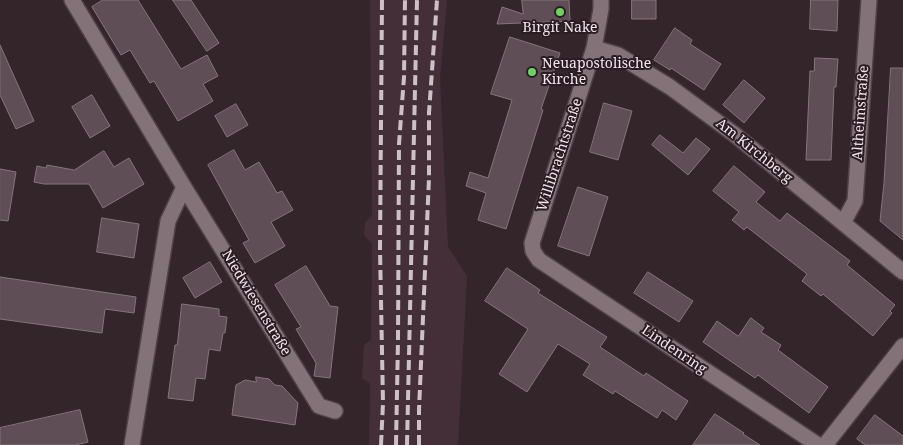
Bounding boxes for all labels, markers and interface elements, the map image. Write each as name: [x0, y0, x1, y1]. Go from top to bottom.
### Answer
marker: Birgit Nake: [554, 6, 566, 18]
place label: Birgit Nake: [523, 20, 597, 36]
place label: Neuapostolische Kirche: [542, 56, 651, 88]
street label: Altheimstraße: [849, 65, 873, 161]
marker: Neuapostolische Kirche: [526, 66, 538, 78]
street label: Willibrachtstraße: [534, 96, 586, 214]
street label: Am Kirchberg: [712, 115, 796, 187]
street label: Niedwiesenstraße: [218, 247, 294, 359]
street label: Lindenring: [638, 322, 710, 378]

